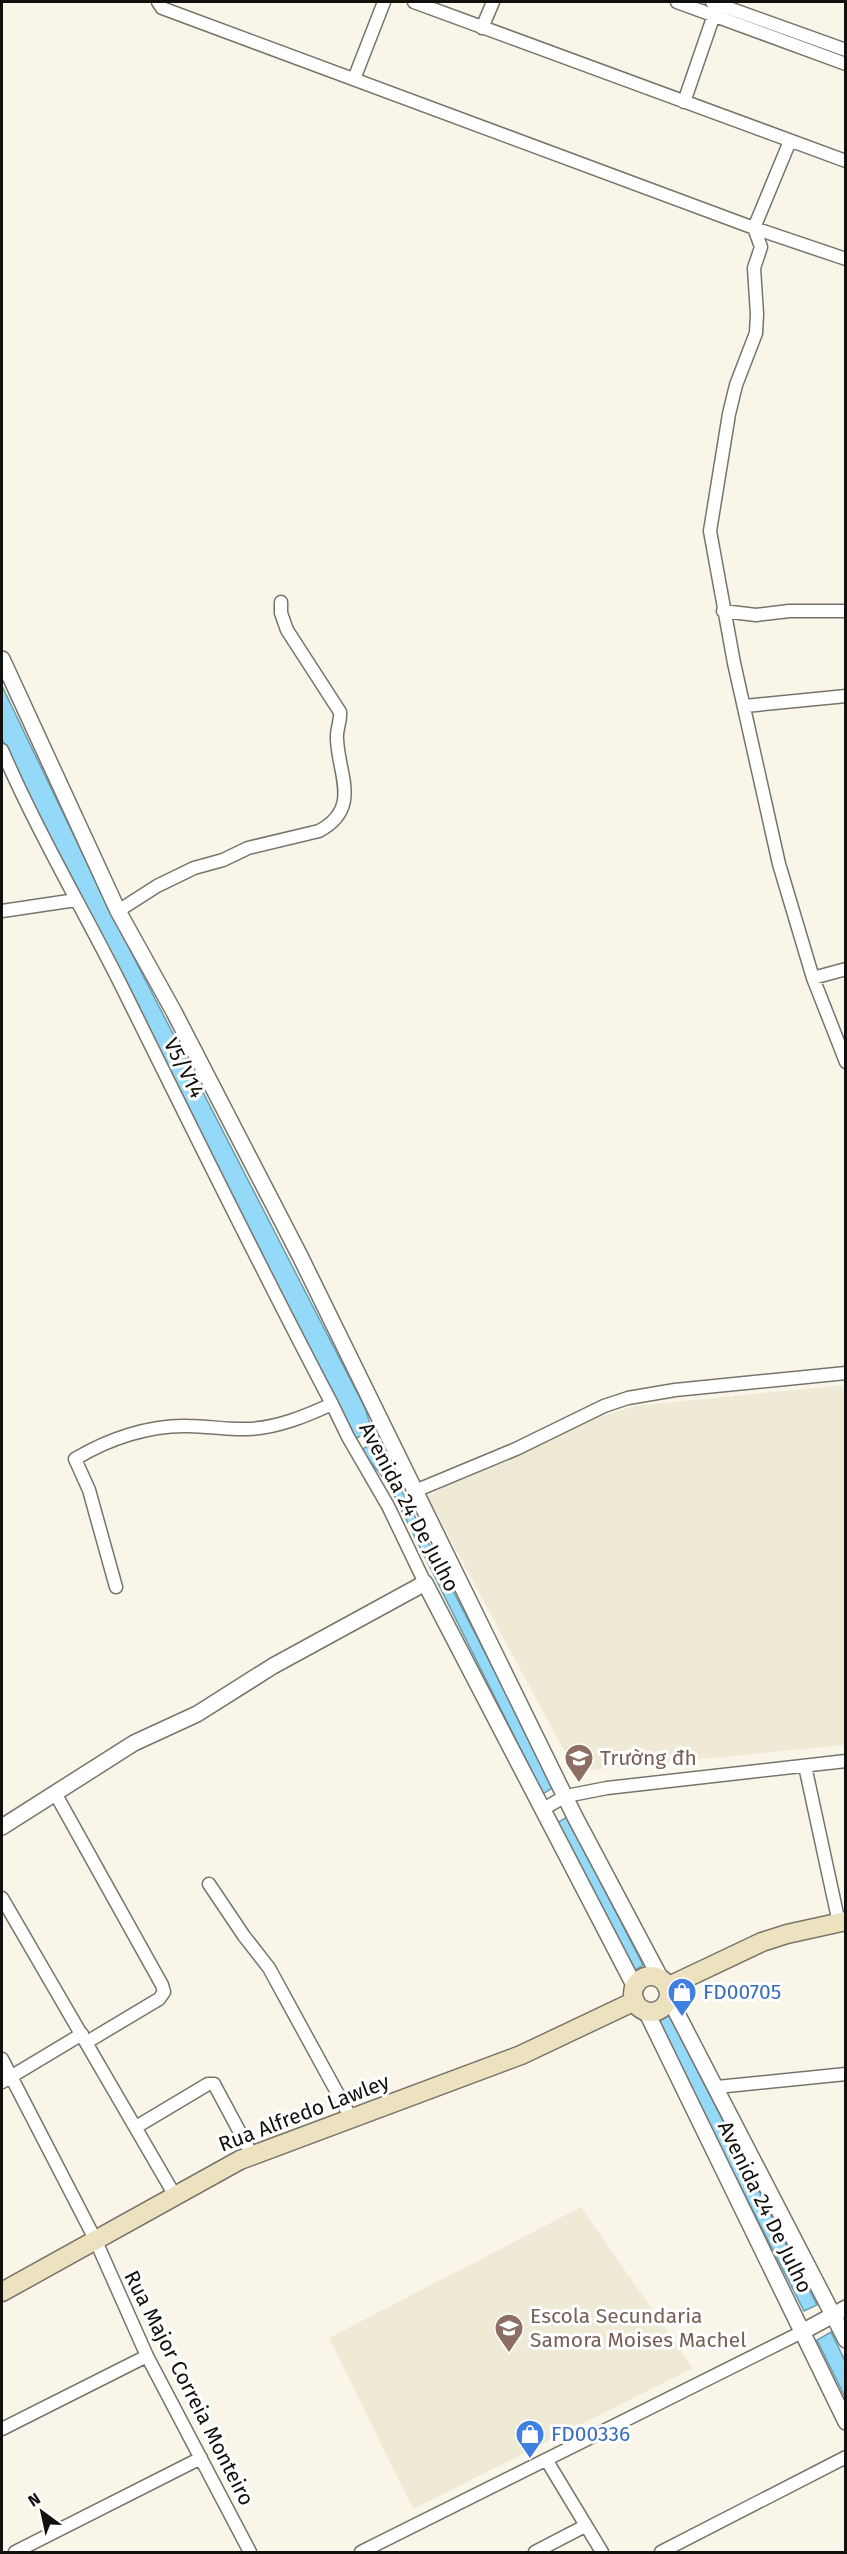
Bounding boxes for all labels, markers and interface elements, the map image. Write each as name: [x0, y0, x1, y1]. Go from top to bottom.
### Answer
street label: V5/V14: [158, 1034, 210, 1102]
street label: Avenida 24 De Julho: [353, 1418, 465, 1596]
school or university icon: Trường đh: [563, 1742, 595, 1784]
place label: Trường đh: [600, 1745, 697, 1771]
shop icon: FD00705: [666, 1976, 698, 2018]
place label: FD00705: [703, 1979, 781, 2005]
street label: Rua Alfredo Lawley: [215, 2068, 394, 2158]
street label: Avenida 24 De Julho: [712, 2117, 818, 2297]
street label: Rua Major Correia Monteiro: [118, 2266, 260, 2510]
place label: Escola Secundaria Samora Moises Machel: [530, 2303, 746, 2353]
school or university icon: Escola Secundaria Samora Moises Machel: [493, 2312, 525, 2354]
shop icon: FD00336: [514, 2418, 546, 2460]
place label: FD00336: [551, 2421, 630, 2447]
north arrow: [12, 2482, 72, 2542]
text: N: [24, 2489, 44, 2511]

